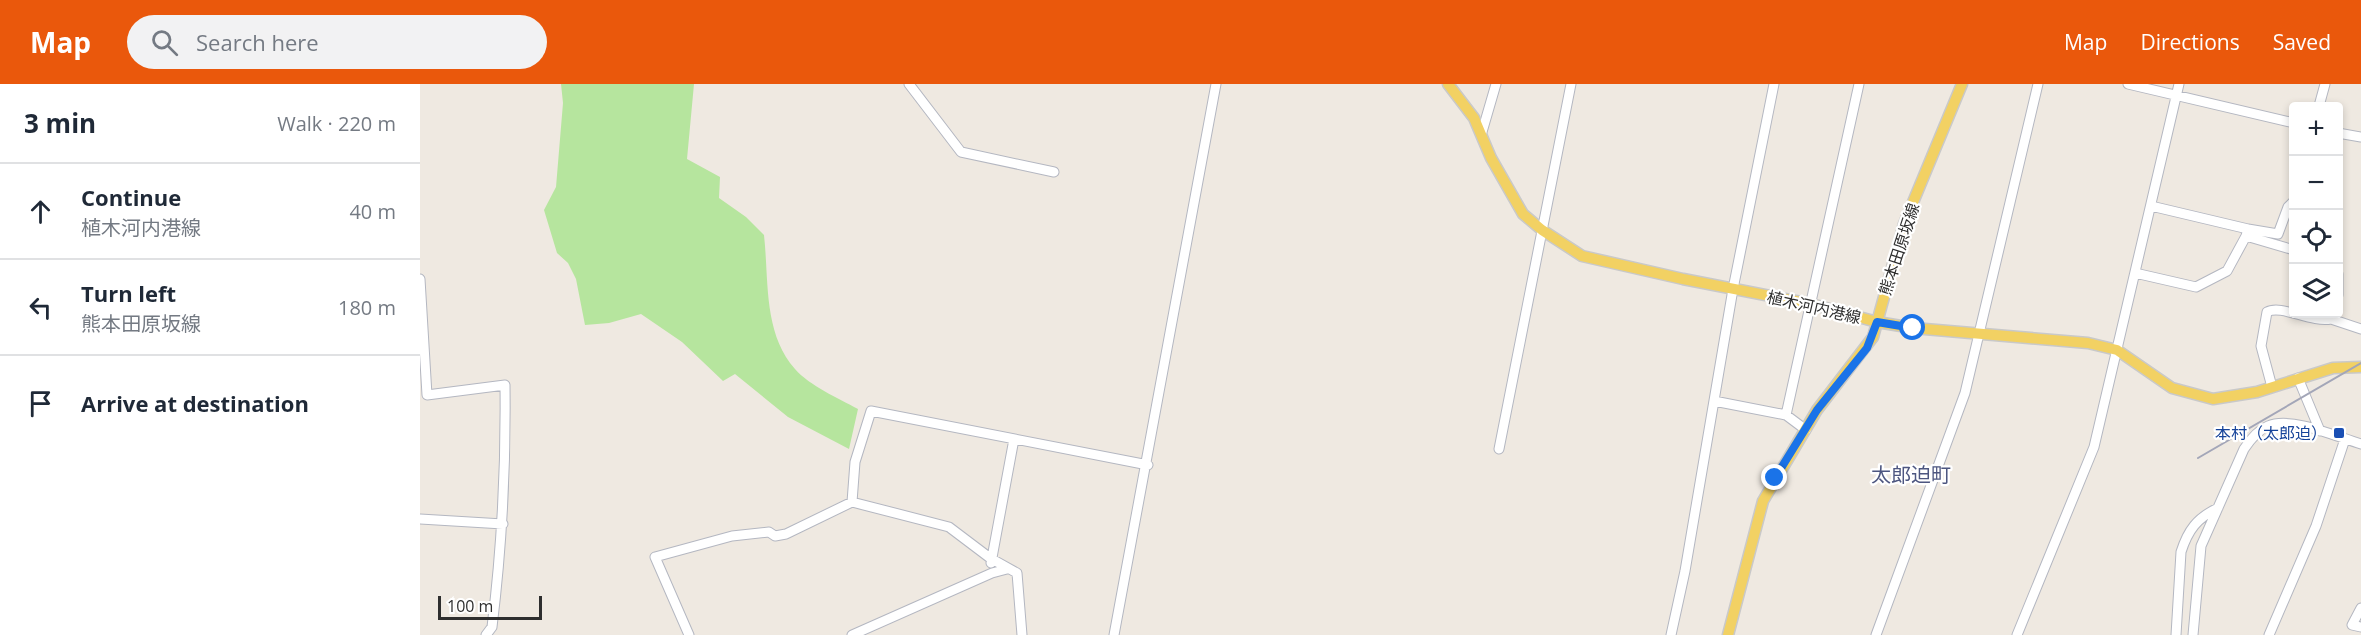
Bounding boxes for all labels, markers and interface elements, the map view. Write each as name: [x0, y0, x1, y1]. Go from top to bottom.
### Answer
search box: [127, 15, 547, 69]
text: Map: [30, 23, 91, 61]
icon: search: [148, 26, 181, 59]
text: Search here: [196, 27, 319, 57]
text: Map: [2064, 28, 2107, 56]
text: Directions: [2140, 28, 2240, 56]
text: Saved: [2273, 28, 2331, 56]
map controls: [2289, 102, 2343, 318]
button: +: [2289, 102, 2343, 156]
text: 3 min: [24, 105, 96, 141]
text: Walk · 220 m: [277, 110, 396, 137]
button: −: [2289, 156, 2343, 210]
text: Continue: [81, 182, 181, 212]
icon: ahead: [24, 195, 57, 228]
text: 40 m: [349, 198, 396, 225]
street label: 熊本田原坂線: [1874, 200, 1924, 298]
button: locate: [2289, 210, 2343, 264]
text: 植木河内港線: [81, 214, 201, 241]
button: layers: [2289, 264, 2343, 318]
text: Turn left: [81, 278, 176, 308]
street label: 植木河内港線: [1765, 285, 1863, 329]
icon: left: [24, 291, 57, 324]
text: 180 m: [338, 294, 396, 321]
text: 熊本田原坂線: [81, 310, 201, 337]
route start: [1899, 314, 1925, 340]
icon: arrive: [24, 387, 57, 420]
text: Arrive at destination: [81, 388, 309, 418]
place label: 本村（太郎迫）: [2215, 422, 2327, 444]
marker: 本村（太郎迫）: [2332, 426, 2346, 440]
district label: 太郎迫町: [1871, 461, 1951, 488]
route end: [1761, 464, 1787, 490]
scale bar: [438, 593, 542, 620]
text: 100 m: [447, 595, 493, 617]

